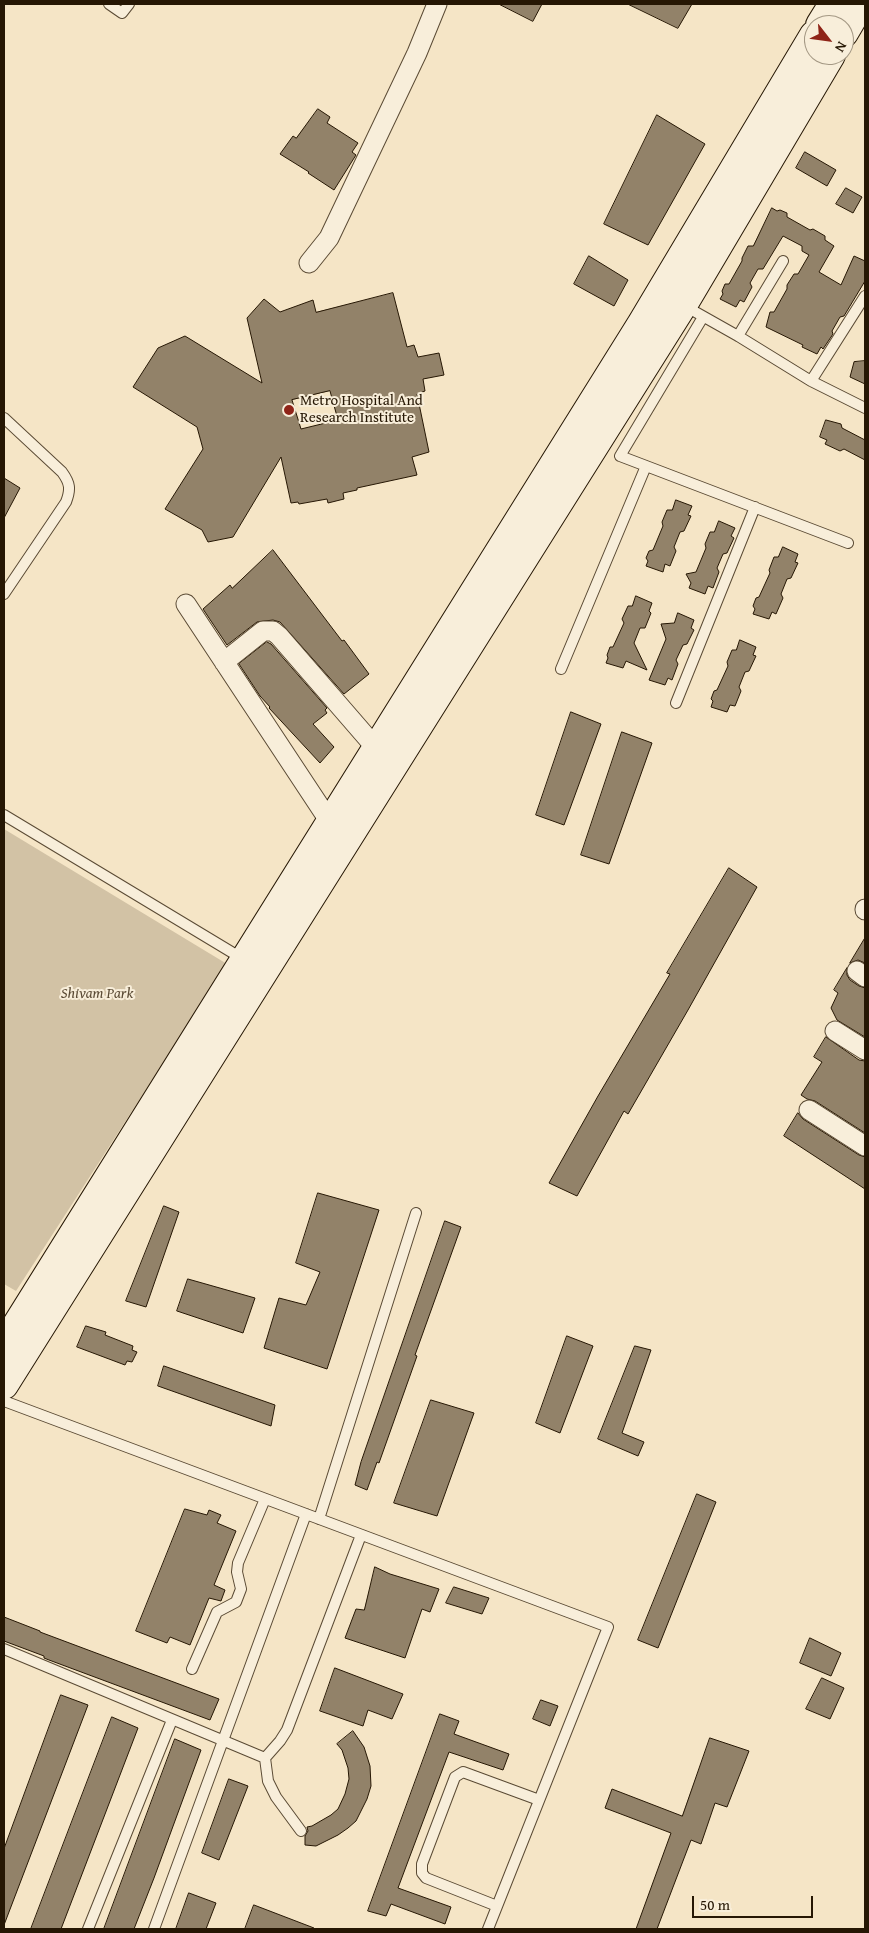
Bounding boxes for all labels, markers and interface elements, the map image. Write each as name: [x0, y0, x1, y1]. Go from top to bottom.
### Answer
north arrow: [804, 15, 854, 65]
text: N: [830, 38, 852, 56]
place label: Metro Hospital And Research Institute: [300, 392, 423, 427]
marker: Metro Hospital And Research Institute: [282, 403, 296, 417]
park label: Shivam Park: [61, 985, 133, 1003]
scale bar: [694, 1886, 815, 1918]
text: 50 m: [700, 1894, 730, 1915]

